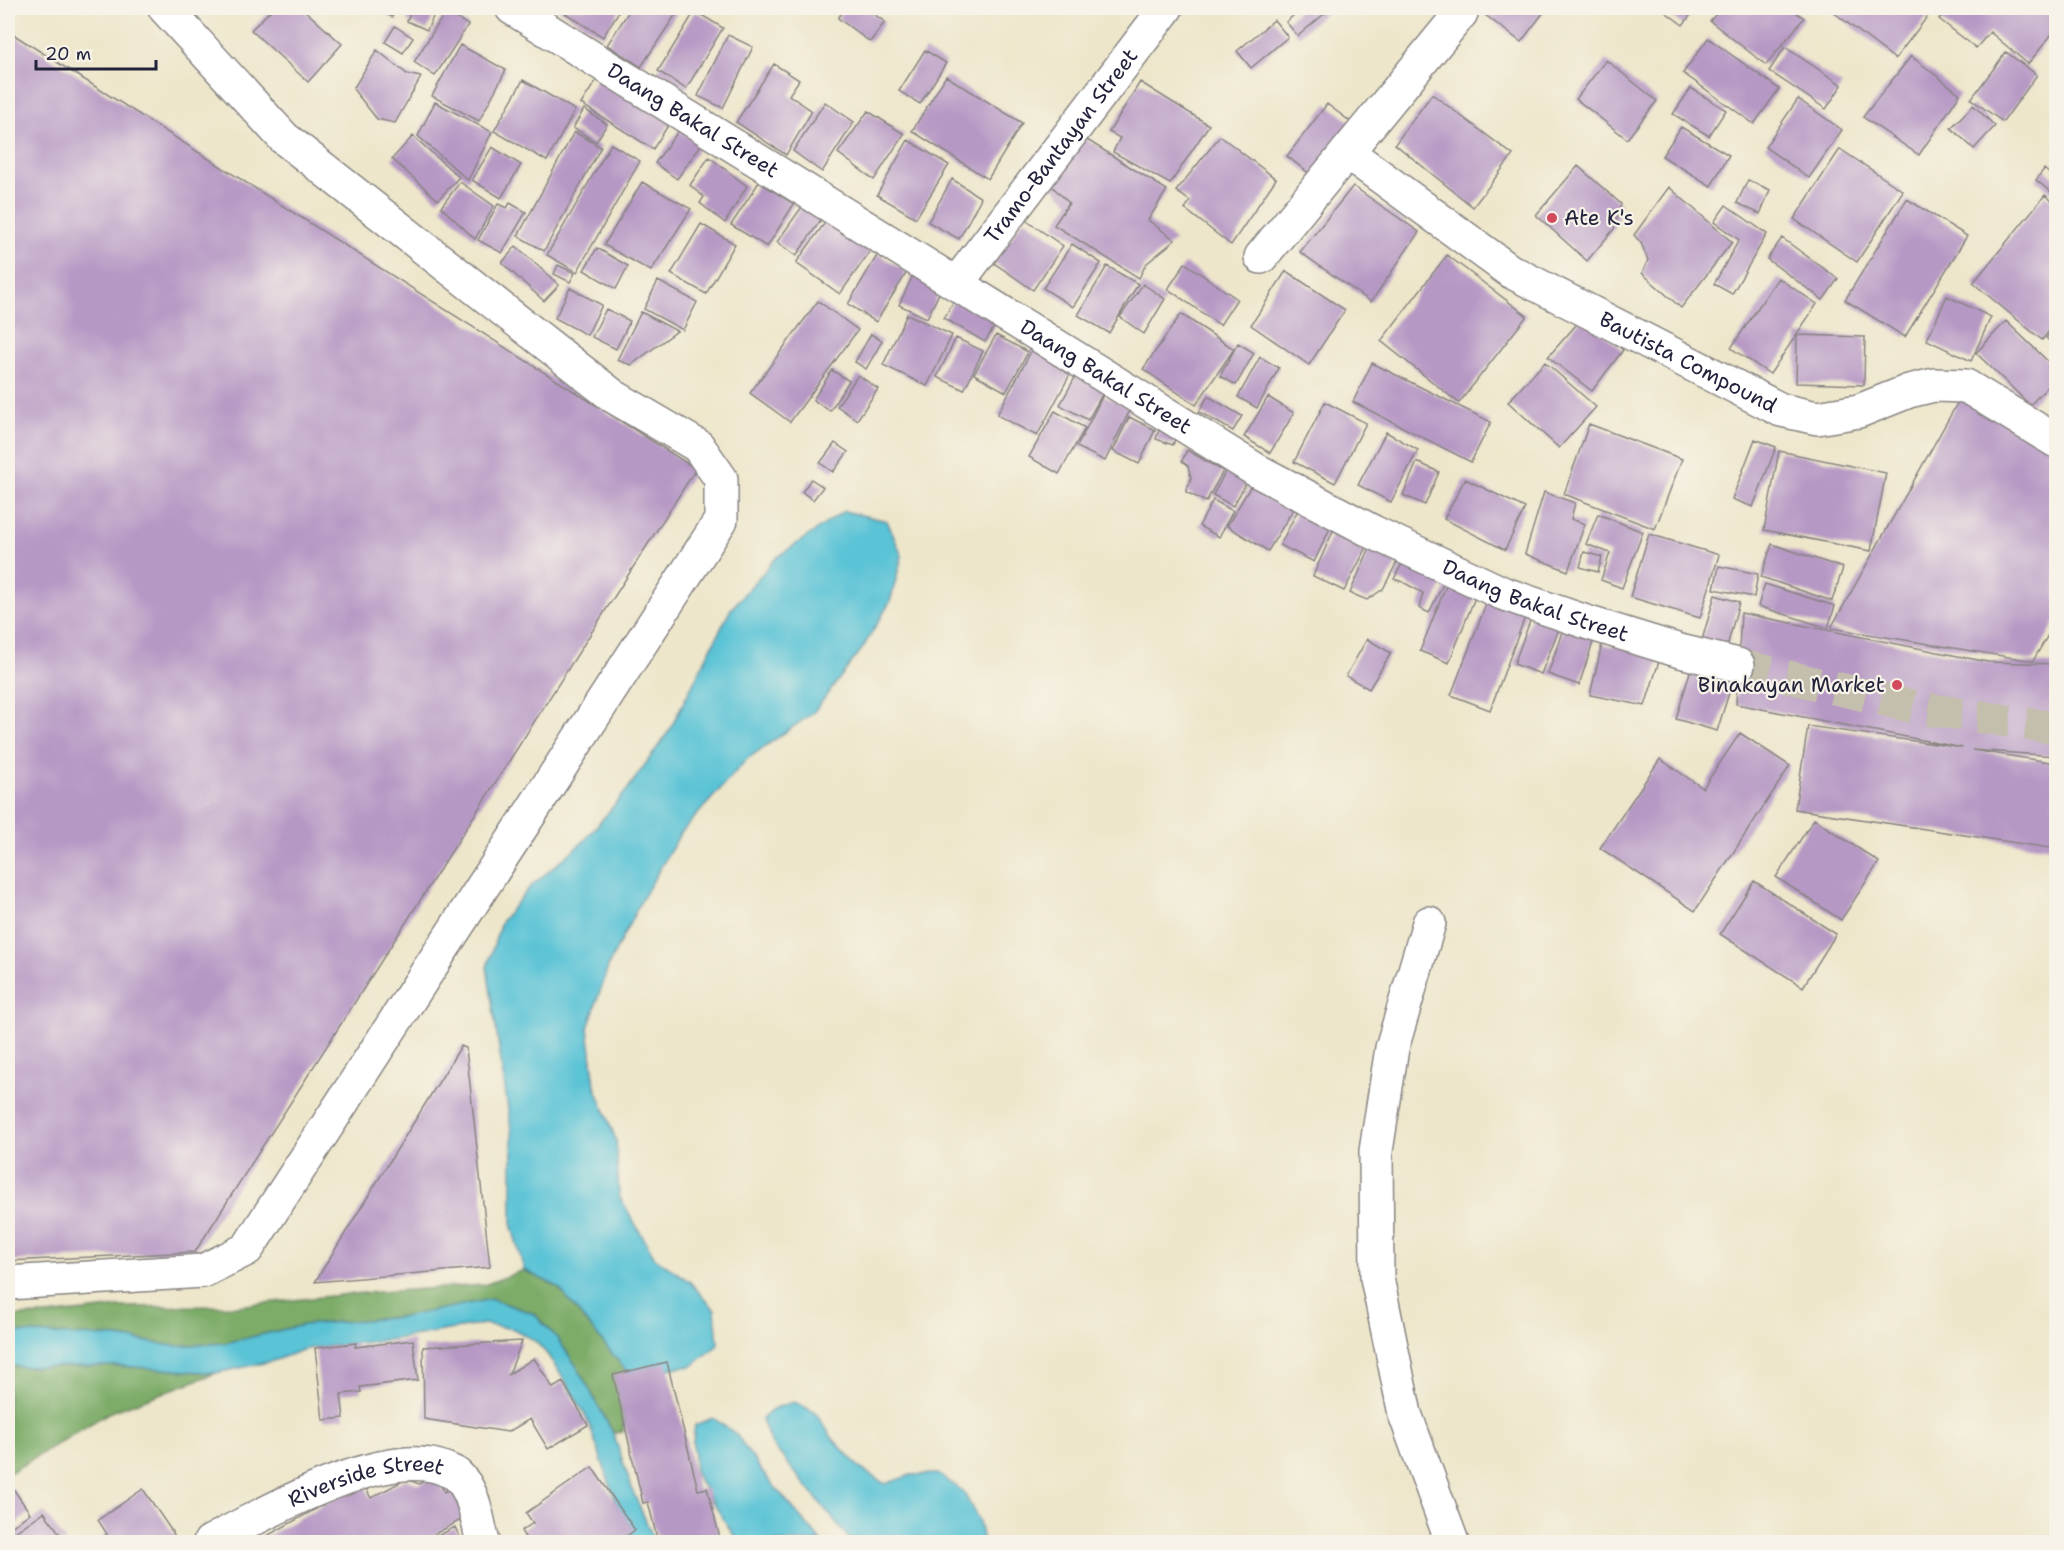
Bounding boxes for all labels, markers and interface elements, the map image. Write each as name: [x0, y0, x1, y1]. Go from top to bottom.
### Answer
scale bar: [36, 33, 156, 71]
text: 20 m: [45, 42, 91, 66]
street label: Tramo-Bantayan Street: [978, 43, 1144, 249]
street label: Daang Bakal Street: [602, 56, 784, 184]
place label: Ate K's: [1564, 204, 1634, 232]
marker: Ate K's: [1545, 211, 1559, 225]
street label: Bautista Compound: [1594, 305, 1782, 420]
street label: Daang Bakal Street: [1015, 313, 1197, 441]
street label: Daang Bakal Street: [1438, 553, 1632, 648]
place label: Binakayan Market: [1698, 671, 1885, 699]
marker: Binakayan Market: [1890, 678, 1904, 692]
street label: Riverside Street: [284, 1450, 448, 1514]

